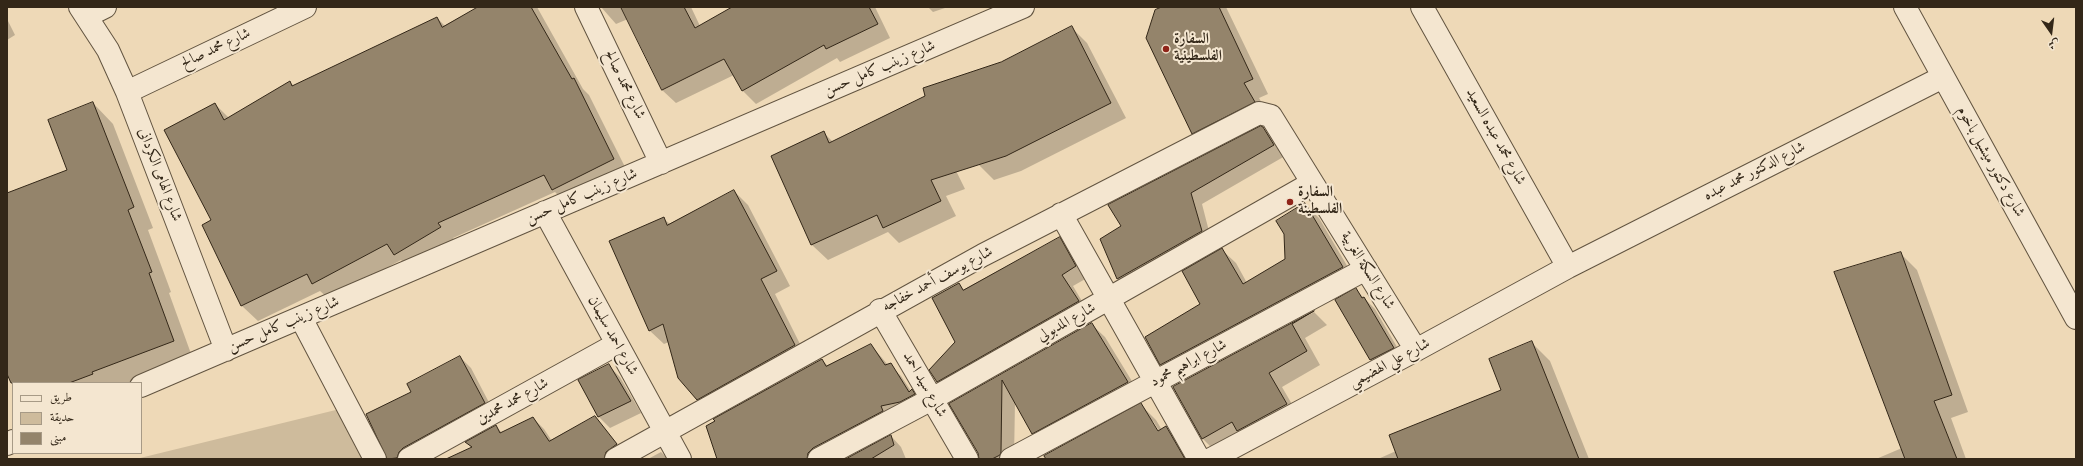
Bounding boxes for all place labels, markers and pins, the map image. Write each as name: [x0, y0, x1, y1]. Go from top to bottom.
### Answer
place label: السفارة الفلسطينية: [1174, 31, 1222, 66]
marker: السفارة الفلسطينية: [1161, 44, 1171, 54]
place label: السفارة الفلسطينة: [1298, 184, 1342, 219]
marker: السفارة الفلسطينة: [1285, 197, 1295, 207]

